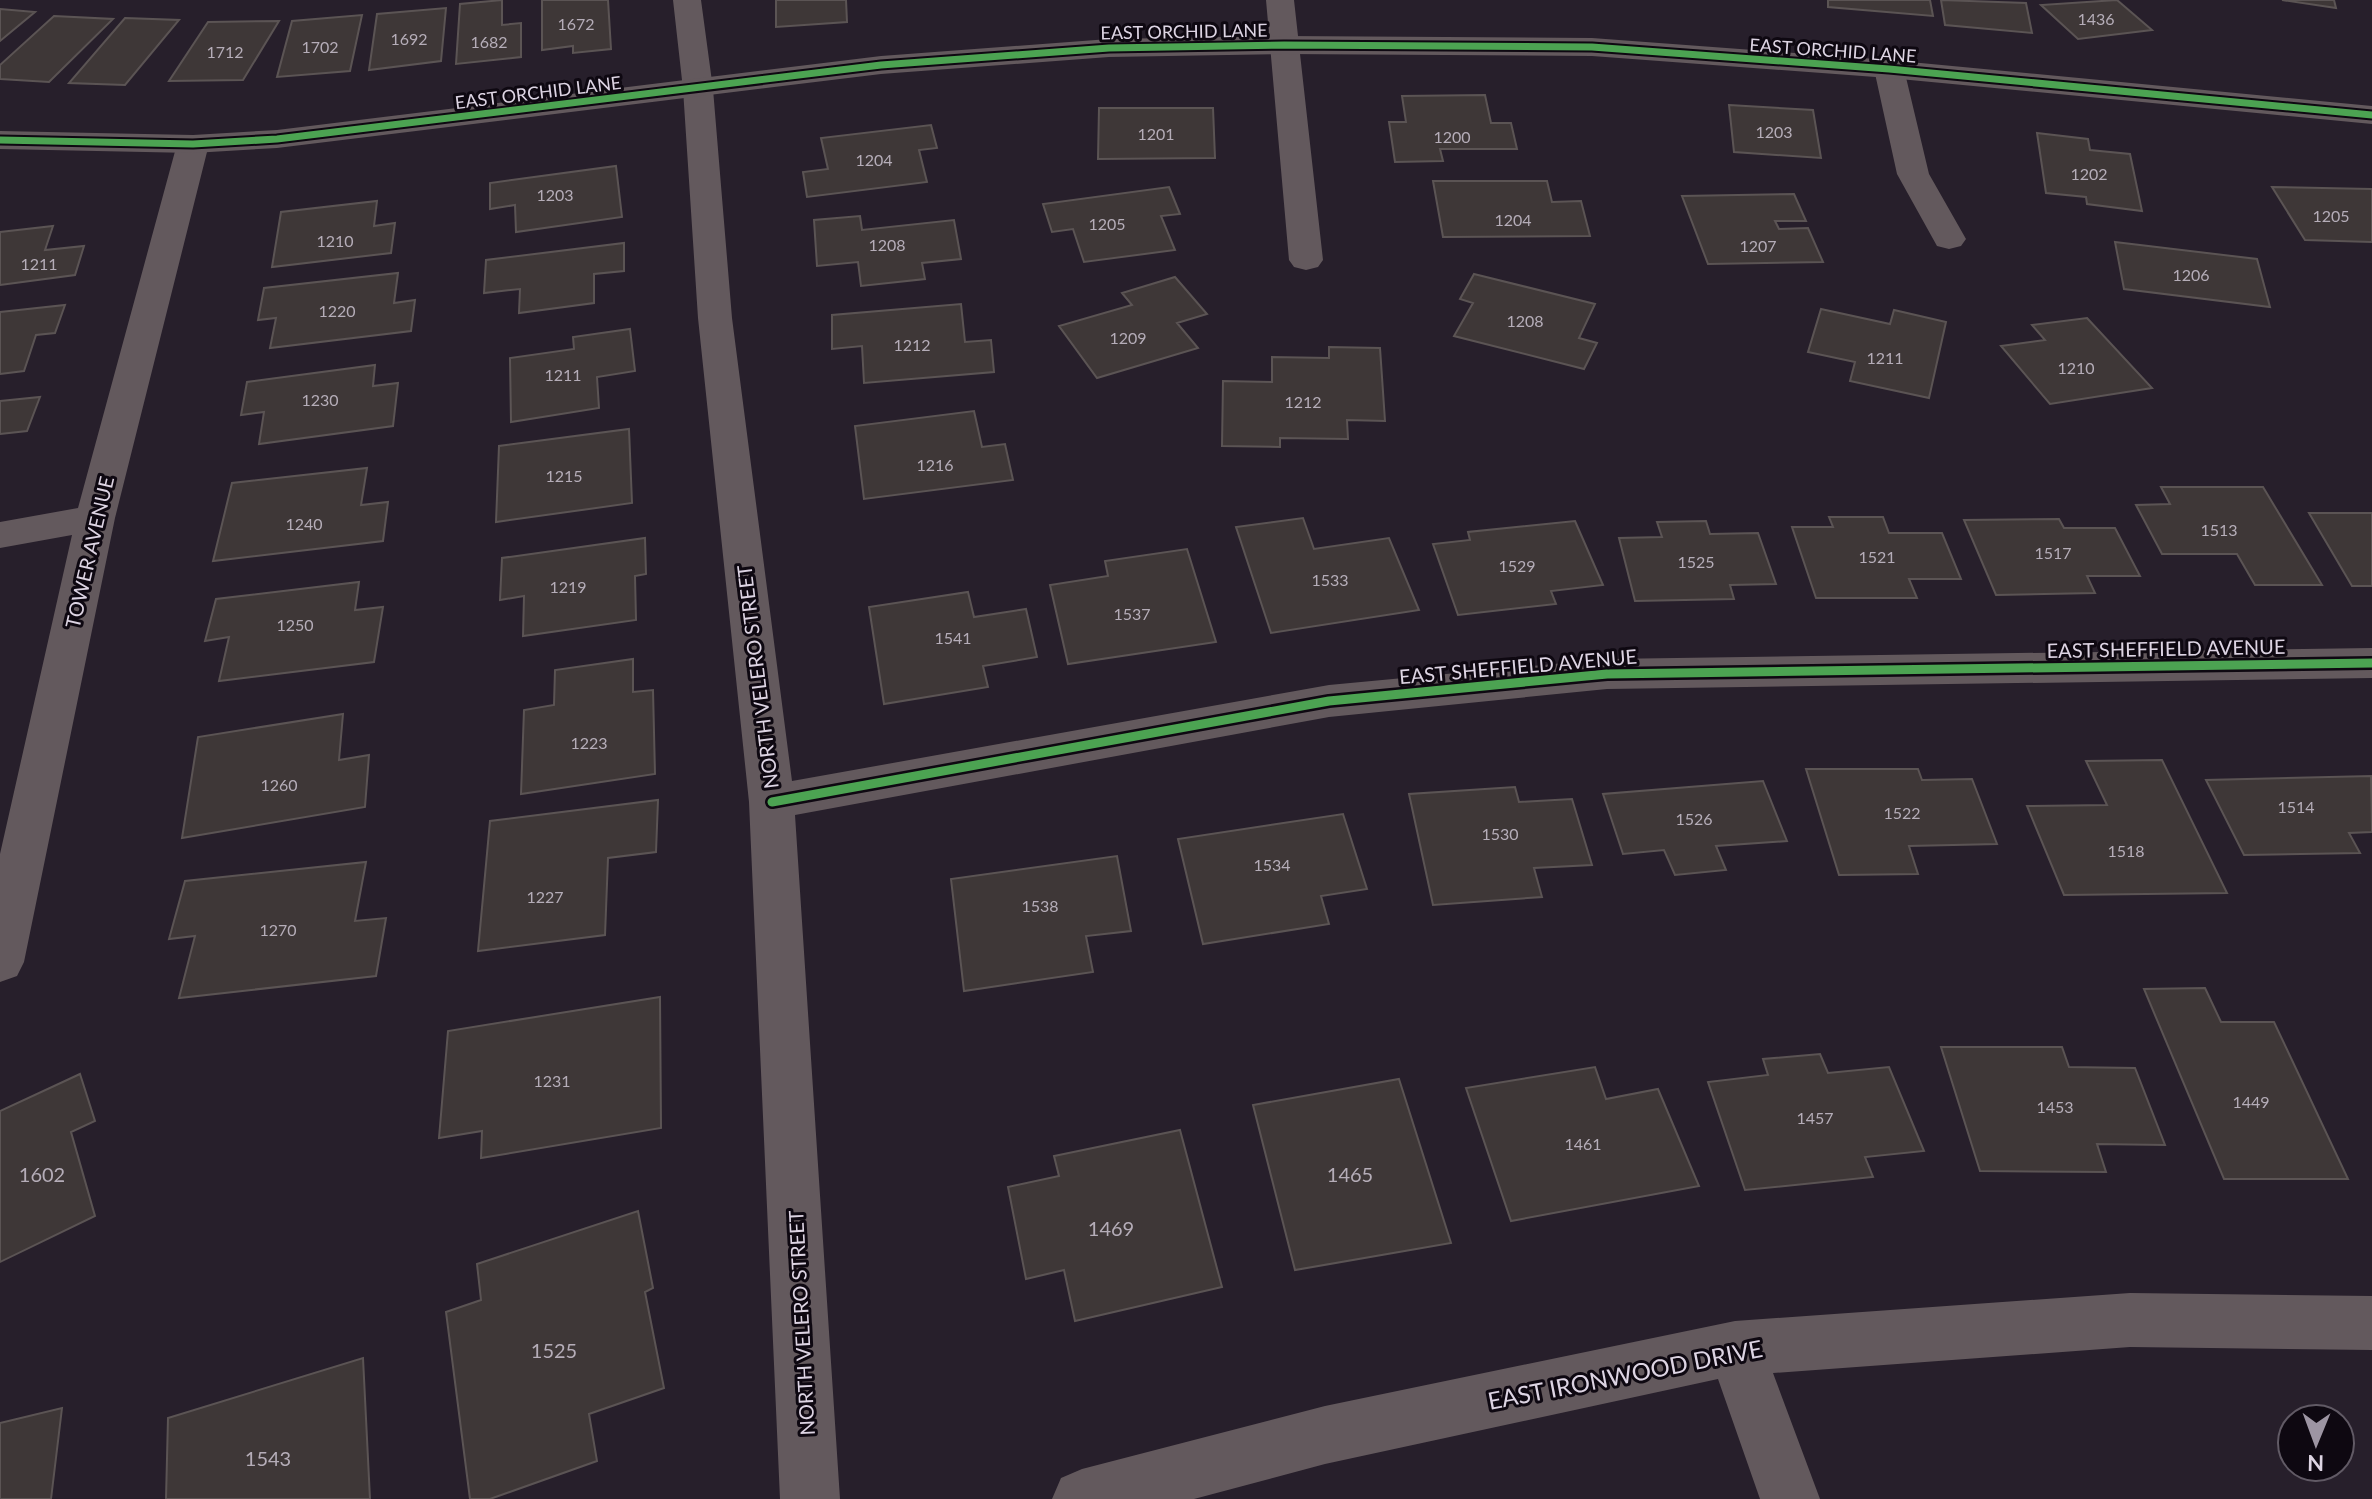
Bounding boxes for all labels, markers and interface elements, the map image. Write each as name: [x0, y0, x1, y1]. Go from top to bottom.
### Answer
house number: 1436: [2077, 9, 2115, 28]
house number: 1672: [557, 14, 595, 33]
street label: EAST ORCHID LANE: [1100, 19, 1268, 43]
house number: 1692: [390, 29, 428, 48]
house number: 1682: [470, 32, 508, 51]
street label: EAST ORCHID LANE: [1749, 33, 1917, 67]
house number: 1702: [301, 37, 339, 56]
house number: 1712: [206, 42, 244, 61]
street label: EAST ORCHID LANE: [454, 71, 622, 113]
house number: 1203: [1755, 122, 1793, 141]
house number: 1201: [1137, 124, 1175, 143]
house number: 1200: [1433, 127, 1471, 146]
house number: 1204: [855, 150, 893, 169]
house number: 1202: [2070, 164, 2108, 183]
house number: 1203: [536, 185, 574, 204]
house number: 1205: [2312, 206, 2350, 225]
house number: 1204: [1494, 210, 1532, 229]
house number: 1205: [1088, 214, 1126, 233]
house number: 1210: [316, 231, 354, 250]
house number: 1208: [868, 235, 906, 254]
house number: 1207: [1739, 236, 1777, 255]
house number: 1211: [20, 254, 58, 273]
house number: 1206: [2172, 265, 2210, 284]
house number: 1220: [318, 301, 356, 320]
house number: 1208: [1506, 311, 1544, 330]
house number: 1209: [1109, 328, 1147, 347]
house number: 1212: [893, 335, 931, 354]
house number: 1211: [1866, 348, 1904, 367]
house number: 1210: [2057, 358, 2095, 377]
house number: 1211: [544, 365, 582, 384]
house number: 1230: [301, 390, 339, 409]
house number: 1212: [1284, 392, 1322, 411]
house number: 1216: [916, 455, 954, 474]
house number: 1215: [545, 466, 583, 485]
street label: TOWER AVENUE: [60, 474, 118, 630]
house number: 1240: [285, 514, 323, 533]
house number: 1513: [2200, 520, 2238, 539]
house number: 1517: [2034, 543, 2072, 562]
house number: 1521: [1858, 547, 1896, 566]
house number: 1525: [1677, 552, 1715, 571]
house number: 1529: [1498, 556, 1536, 575]
street label: NORTH VELERO STREET: [731, 564, 783, 790]
house number: 1533: [1311, 570, 1349, 589]
house number: 1219: [549, 577, 587, 596]
house number: 1537: [1113, 604, 1151, 623]
house number: 1250: [276, 615, 314, 634]
house number: 1541: [934, 628, 972, 647]
street label: EAST SHEFFIELD AVENUE: [2046, 634, 2286, 662]
street label: EAST SHEFFIELD AVENUE: [1398, 644, 1638, 688]
house number: 1223: [570, 733, 608, 752]
house number: 1260: [260, 775, 298, 794]
house number: 1514: [2277, 797, 2315, 816]
house number: 1522: [1883, 803, 1921, 822]
house number: 1526: [1675, 809, 1713, 828]
house number: 1530: [1481, 824, 1519, 843]
house number: 1518: [2107, 841, 2145, 860]
house number: 1534: [1253, 855, 1291, 874]
house number: 1227: [526, 887, 564, 906]
house number: 1538: [1021, 896, 1059, 915]
house number: 1270: [259, 920, 297, 939]
house number: 1231: [533, 1071, 571, 1090]
house number: 1449: [2232, 1092, 2270, 1111]
house number: 1453: [2036, 1097, 2074, 1116]
house number: 1457: [1796, 1108, 1834, 1127]
house number: 1461: [1564, 1134, 1602, 1153]
house number: 1602: [19, 1162, 65, 1186]
house number: 1465: [1327, 1162, 1373, 1186]
street label: NORTH VELERO STREET: [783, 1210, 819, 1436]
house number: 1469: [1088, 1216, 1134, 1240]
street label: EAST IRONWOOD DRIVE: [1485, 1333, 1765, 1415]
house number: 1525: [531, 1338, 577, 1362]
north arrow: [2276, 1403, 2356, 1483]
house number: 1543: [245, 1446, 291, 1470]
text: N: [2307, 1450, 2324, 1477]

